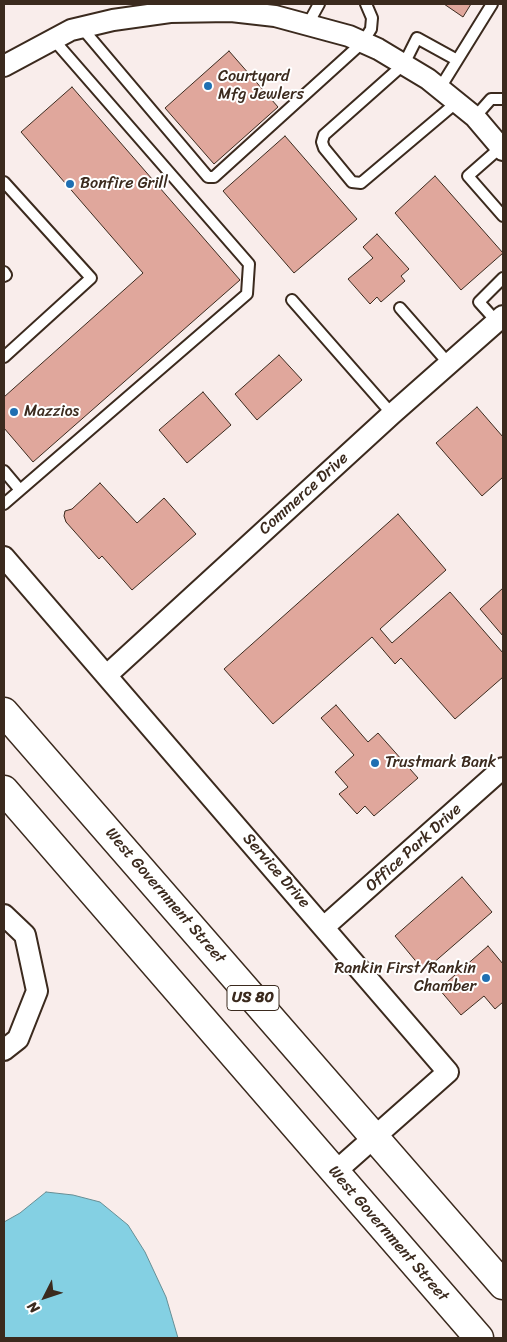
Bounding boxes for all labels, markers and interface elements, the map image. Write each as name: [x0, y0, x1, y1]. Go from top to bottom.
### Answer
place label: Courtyard Mfg Jewlers: [218, 67, 304, 105]
marker: Courtyard Mfg Jewlers: [202, 80, 214, 92]
place label: Bonfire Grill: [80, 174, 168, 194]
marker: Bonfire Grill: [64, 178, 76, 190]
place label: Mazzios: [24, 402, 79, 422]
marker: Mazzios: [8, 406, 20, 418]
street label: Commerce Drive: [255, 449, 353, 539]
place label: Trustmark Bank: [385, 753, 496, 773]
marker: Trustmark Bank: [369, 757, 381, 769]
street label: Office Park Drive: [362, 800, 466, 896]
street label: West Government Street: [101, 824, 229, 968]
street label: Service Drive: [238, 830, 314, 912]
place label: Rankin First/Rankin Chamber: [334, 959, 476, 997]
marker: Rankin First/Rankin Chamber: [480, 972, 492, 984]
road number: US 80: [227, 986, 279, 1010]
street label: West Government Street: [324, 1162, 452, 1306]
north arrow: [20, 1272, 70, 1322]
text: N: [21, 1295, 46, 1319]

